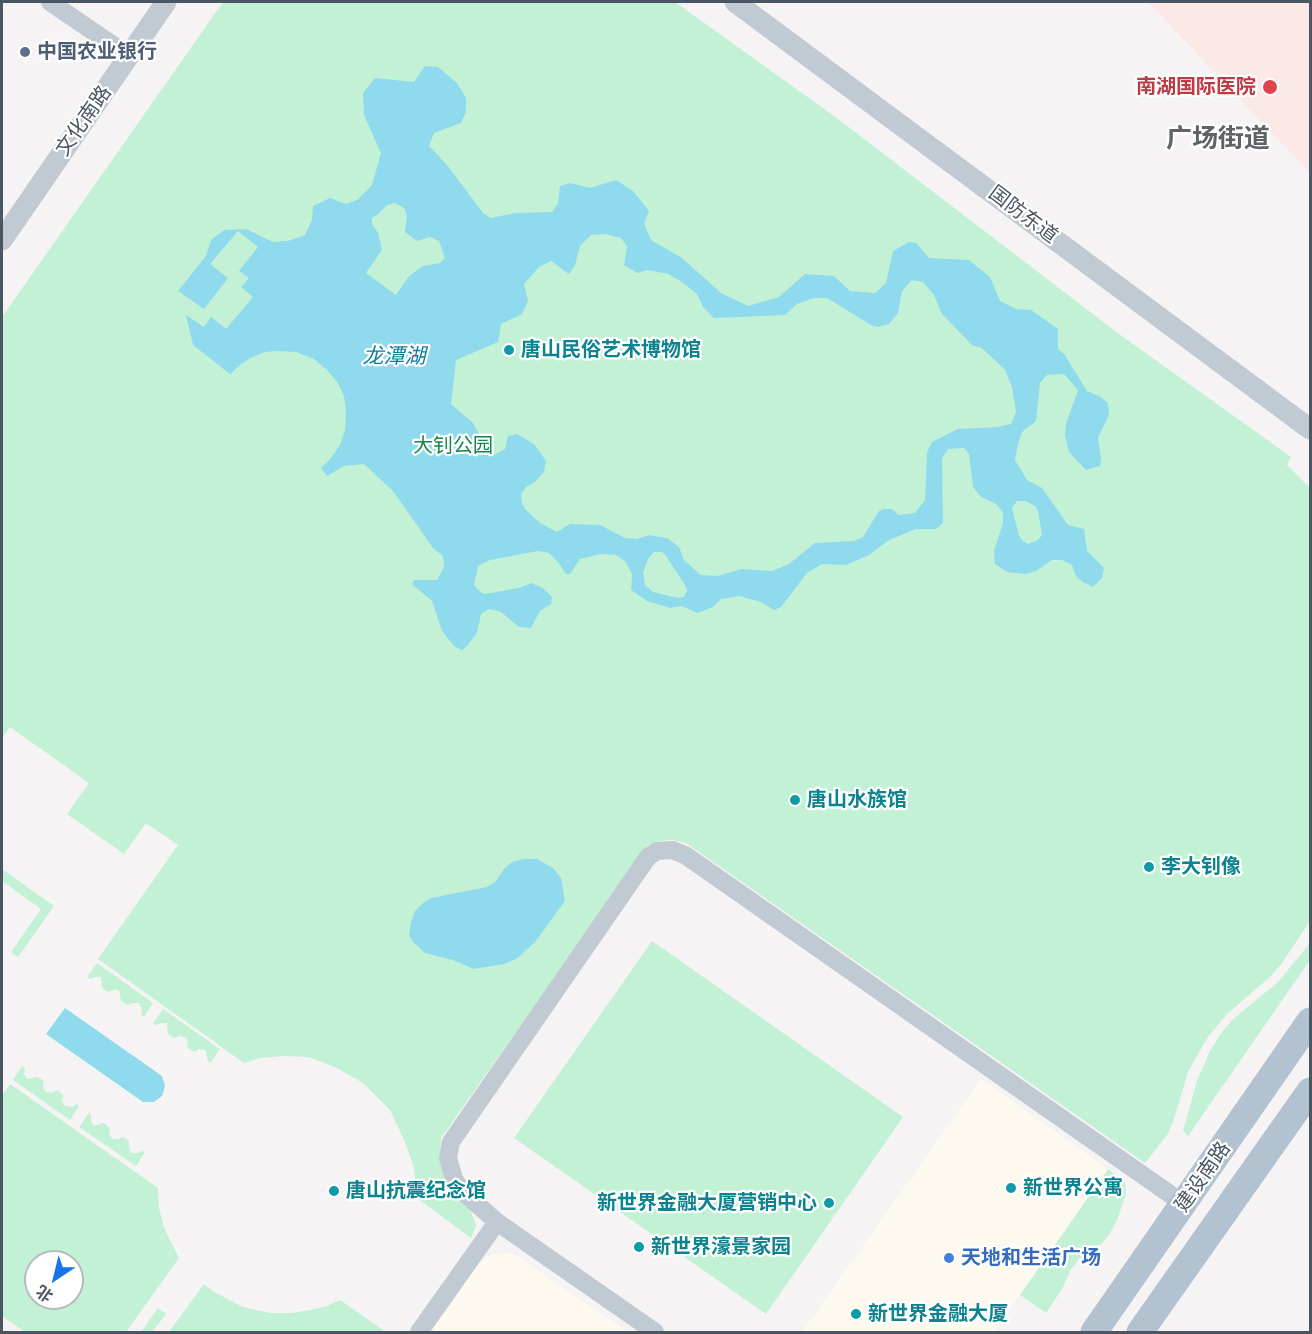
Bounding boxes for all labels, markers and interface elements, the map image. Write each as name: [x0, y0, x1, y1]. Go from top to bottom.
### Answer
place label: 中国农业银行: [37, 40, 157, 64]
marker: 中国农业银行: [18, 45, 32, 59]
place label: 南湖国际医院: [1136, 75, 1256, 99]
marker: 南湖国际医院: [1261, 78, 1279, 96]
street label: 文化南路: [51, 81, 117, 161]
district label: 广场街道: [1166, 123, 1270, 155]
street label: 国防东道: [984, 181, 1062, 249]
place label: 唐山民俗艺术博物馆: [521, 338, 701, 362]
marker: 唐山民俗艺术博物馆: [502, 343, 516, 357]
water label: 龙潭湖: [363, 344, 425, 370]
park label: 大钊公园: [413, 434, 493, 458]
place label: 唐山水族馆: [807, 788, 907, 812]
marker: 唐山水族馆: [788, 793, 802, 807]
place label: 李大钊像: [1161, 855, 1241, 879]
marker: 李大钊像: [1142, 860, 1156, 874]
street label: 建设南路: [1170, 1137, 1236, 1217]
place label: 新世界公寓: [1023, 1176, 1123, 1200]
place label: 唐山抗震纪念馆: [346, 1179, 486, 1203]
marker: 新世界公寓: [1004, 1181, 1018, 1195]
marker: 唐山抗震纪念馆: [327, 1184, 341, 1198]
place label: 新世界金融大厦营销中心: [597, 1191, 817, 1215]
marker: 新世界金融大厦营销中心: [822, 1196, 836, 1210]
place label: 新世界濠景家园: [651, 1235, 791, 1259]
marker: 新世界濠景家园: [632, 1240, 646, 1254]
place label: 天地和生活广场: [961, 1246, 1101, 1270]
north arrow: [24, 1250, 84, 1310]
marker: 天地和生活广场: [942, 1251, 956, 1265]
text: 北: [33, 1281, 57, 1306]
place label: 新世界金融大厦: [868, 1302, 1008, 1326]
marker: 新世界金融大厦: [849, 1307, 863, 1321]

